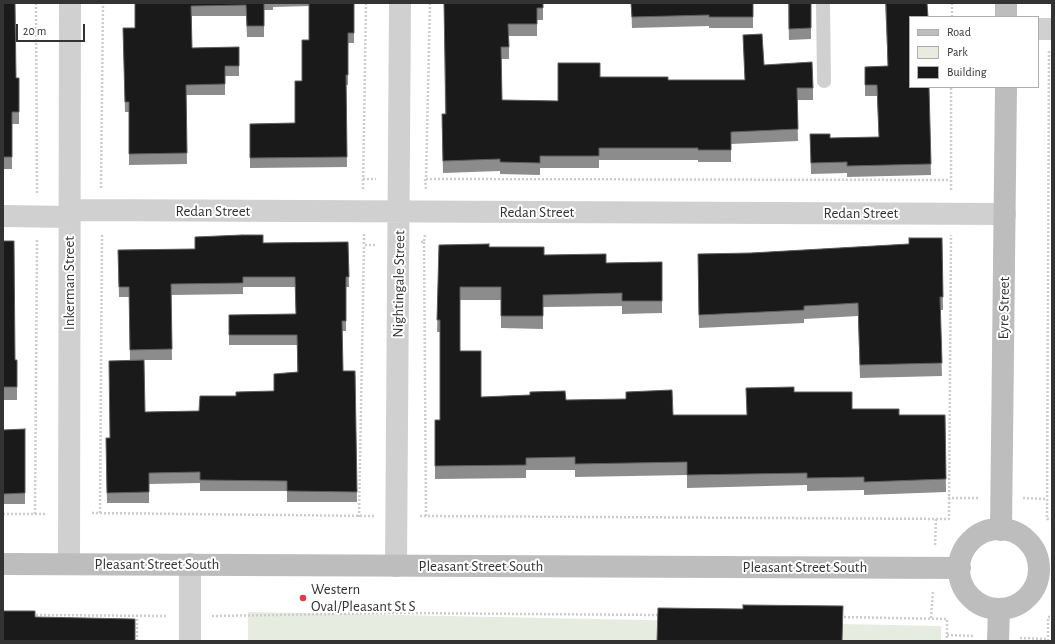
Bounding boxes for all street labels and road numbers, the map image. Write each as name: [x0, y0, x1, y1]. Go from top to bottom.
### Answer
street label: Redan Street: [176, 202, 250, 220]
street label: Redan Street: [500, 203, 574, 221]
street label: Redan Street: [824, 204, 898, 222]
street label: Nightingale Street: [389, 230, 409, 338]
street label: Inkerman Street: [60, 236, 78, 330]
street label: Eyre Street: [994, 276, 1014, 340]
street label: Pleasant Street South: [95, 555, 219, 573]
street label: Pleasant Street South: [419, 557, 543, 575]
street label: Pleasant Street South: [743, 558, 867, 576]

